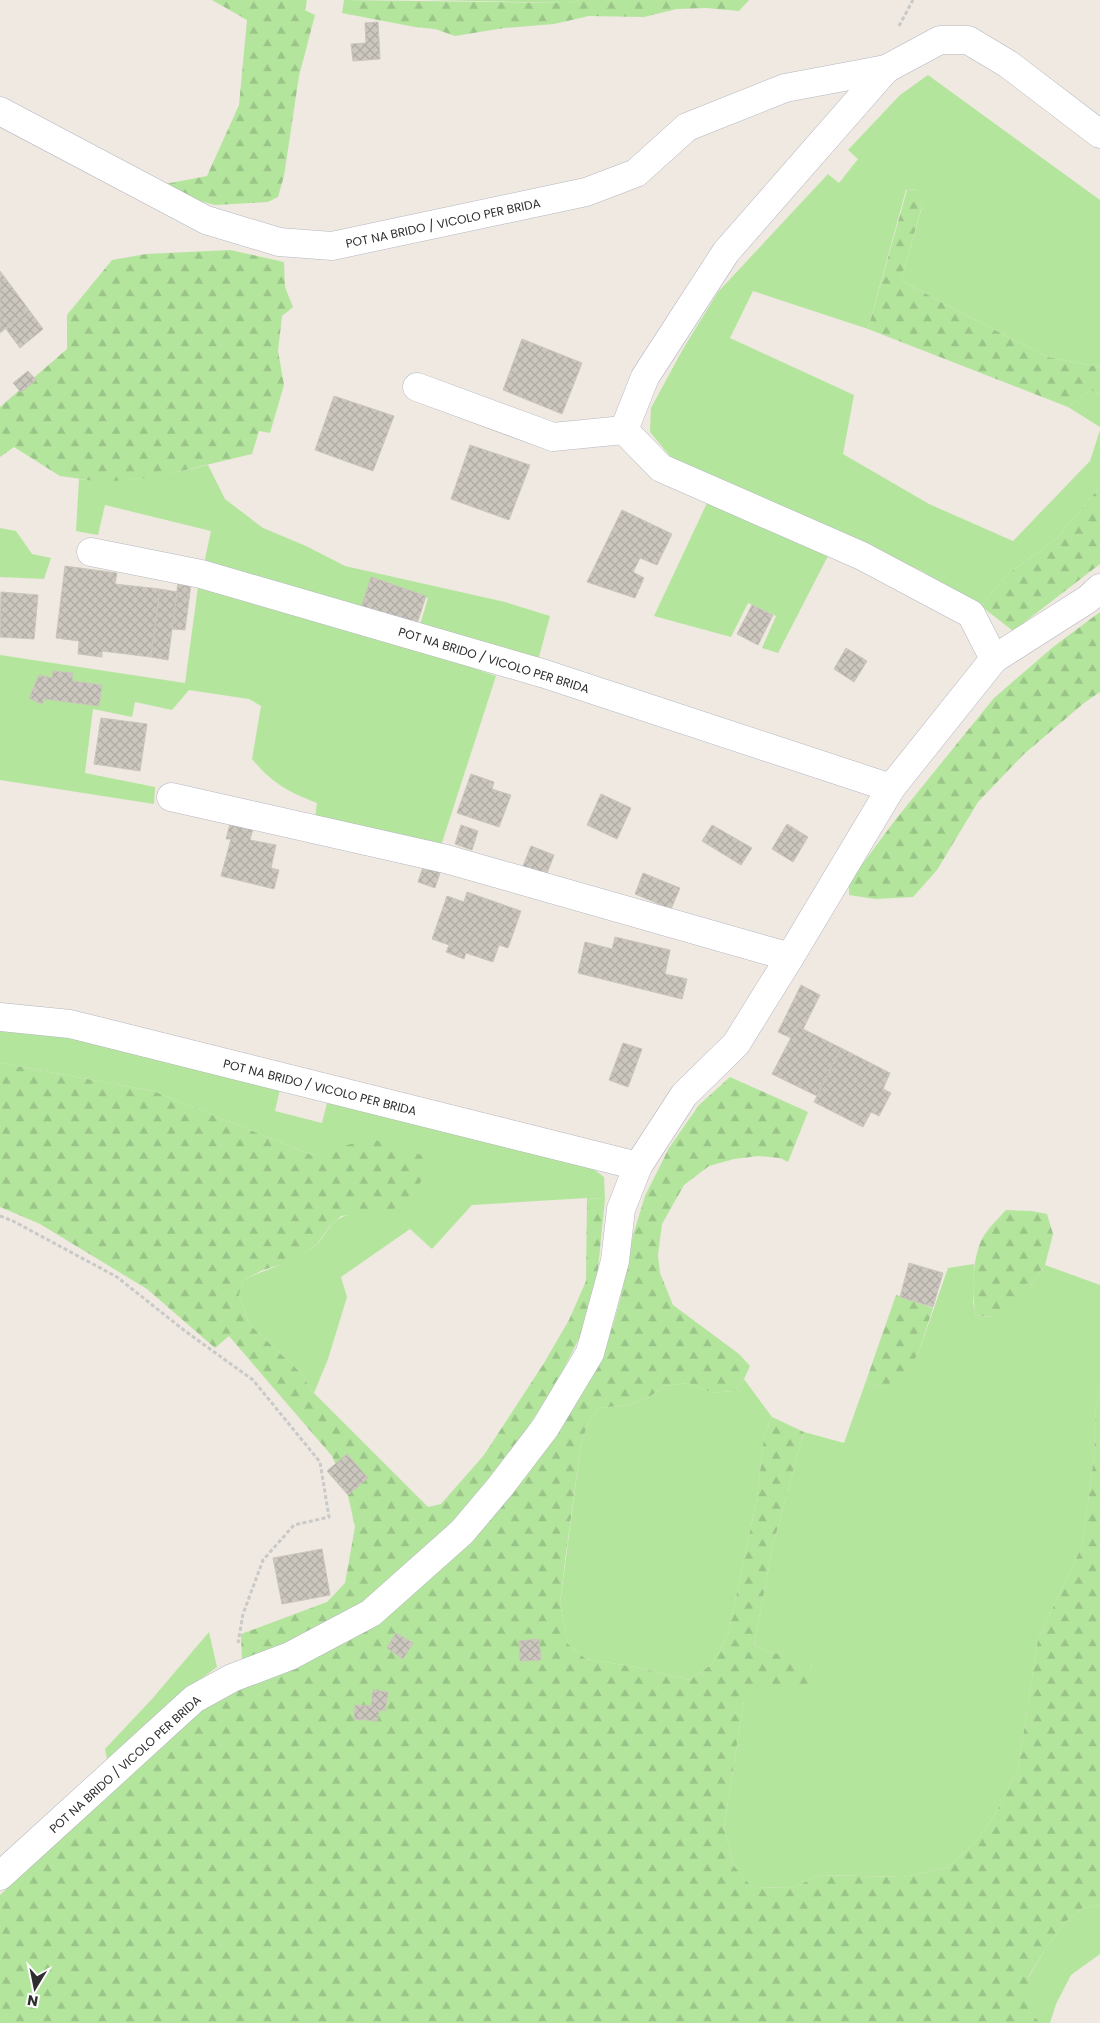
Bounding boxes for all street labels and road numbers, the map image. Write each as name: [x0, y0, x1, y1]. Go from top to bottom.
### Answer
street label: POT NA BRIDO / VICOLO PER BRIDA: [344, 194, 542, 252]
street label: POT NA BRIDO / VICOLO PER BRIDA: [396, 623, 592, 697]
street label: POT NA BRIDO / VICOLO PER BRIDA: [221, 1055, 419, 1119]
street label: POT NA BRIDO / VICOLO PER BRIDA: [45, 1691, 205, 1837]

